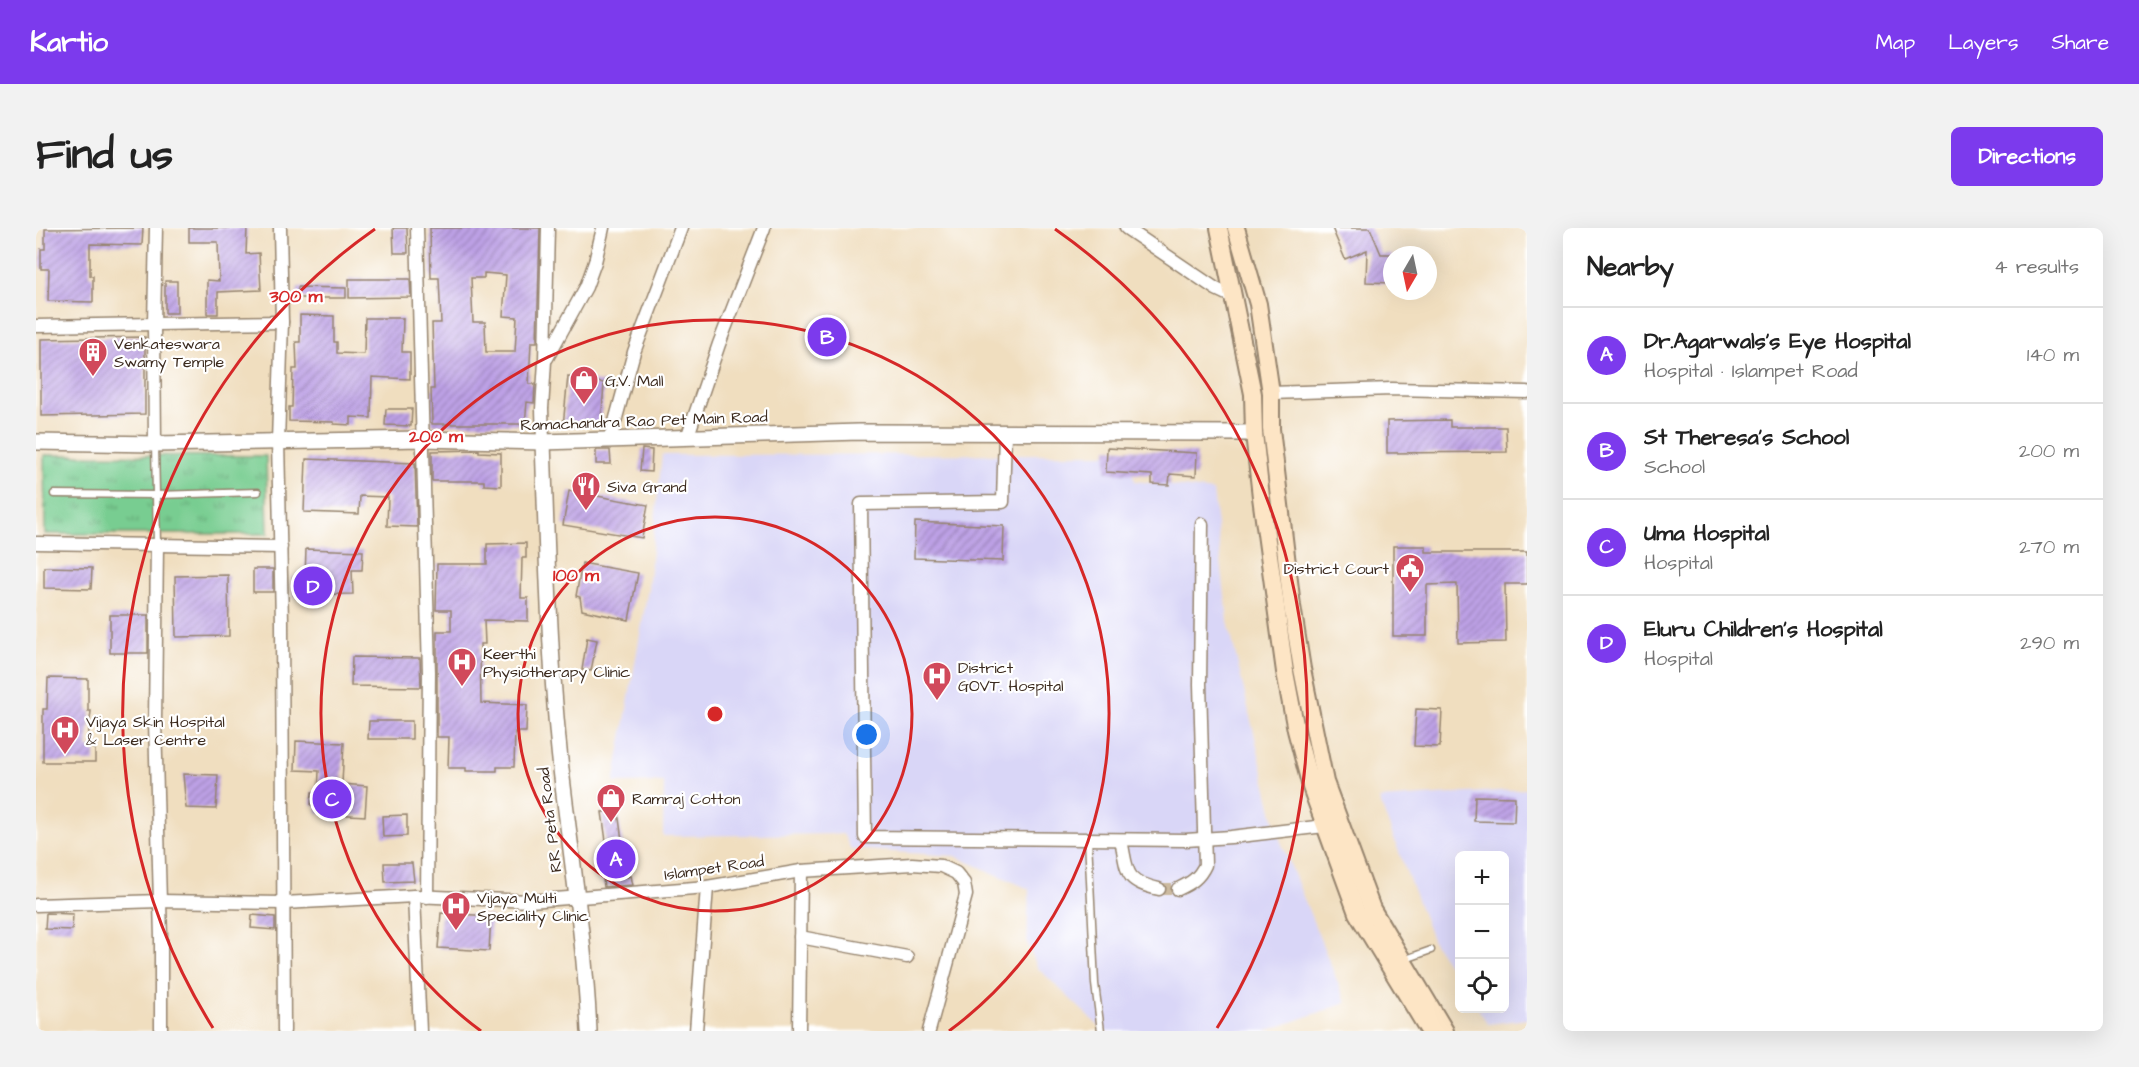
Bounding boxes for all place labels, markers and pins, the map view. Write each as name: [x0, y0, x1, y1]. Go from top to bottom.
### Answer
pin: B: [808, 314, 846, 360]
place label: Venkateswara Swamy Temple: [114, 333, 225, 374]
building icon: Venkateswara Swamy Temple: [77, 336, 109, 378]
shop icon: G.V. Mall: [568, 364, 600, 406]
place label: G.V. Mall: [605, 370, 663, 392]
restaurant icon: Siva Grand: [570, 470, 602, 512]
place label: Siva Grand: [607, 476, 687, 498]
public building icon: District Court: [1394, 552, 1426, 594]
place label: District Court: [1284, 558, 1390, 580]
pin: D: [294, 564, 332, 608]
place label: Keerthi Physiotherapy Clinic: [483, 643, 630, 684]
hospital icon: Keerthi Physiotherapy Clinic: [446, 646, 478, 688]
place label: District GOVT. Hospital: [958, 657, 1064, 697]
hospital icon: District GOVT. Hospital: [921, 660, 953, 702]
centre of rings: [705, 704, 725, 724]
place label: Vijaya Skin Hospital & Laser Centre: [86, 711, 225, 751]
hospital icon: Vijaya Skin Hospital & Laser Centre: [49, 714, 81, 756]
pin: C: [312, 776, 352, 822]
shop icon: Ramraj Cotton: [595, 782, 627, 824]
place label: Ramraj Cotton: [632, 788, 740, 810]
pin: A: [596, 836, 636, 882]
place label: Vijaya Multi Speciality Clinic: [477, 887, 589, 928]
hospital icon: Vijaya Multi Speciality Clinic: [440, 890, 472, 932]

